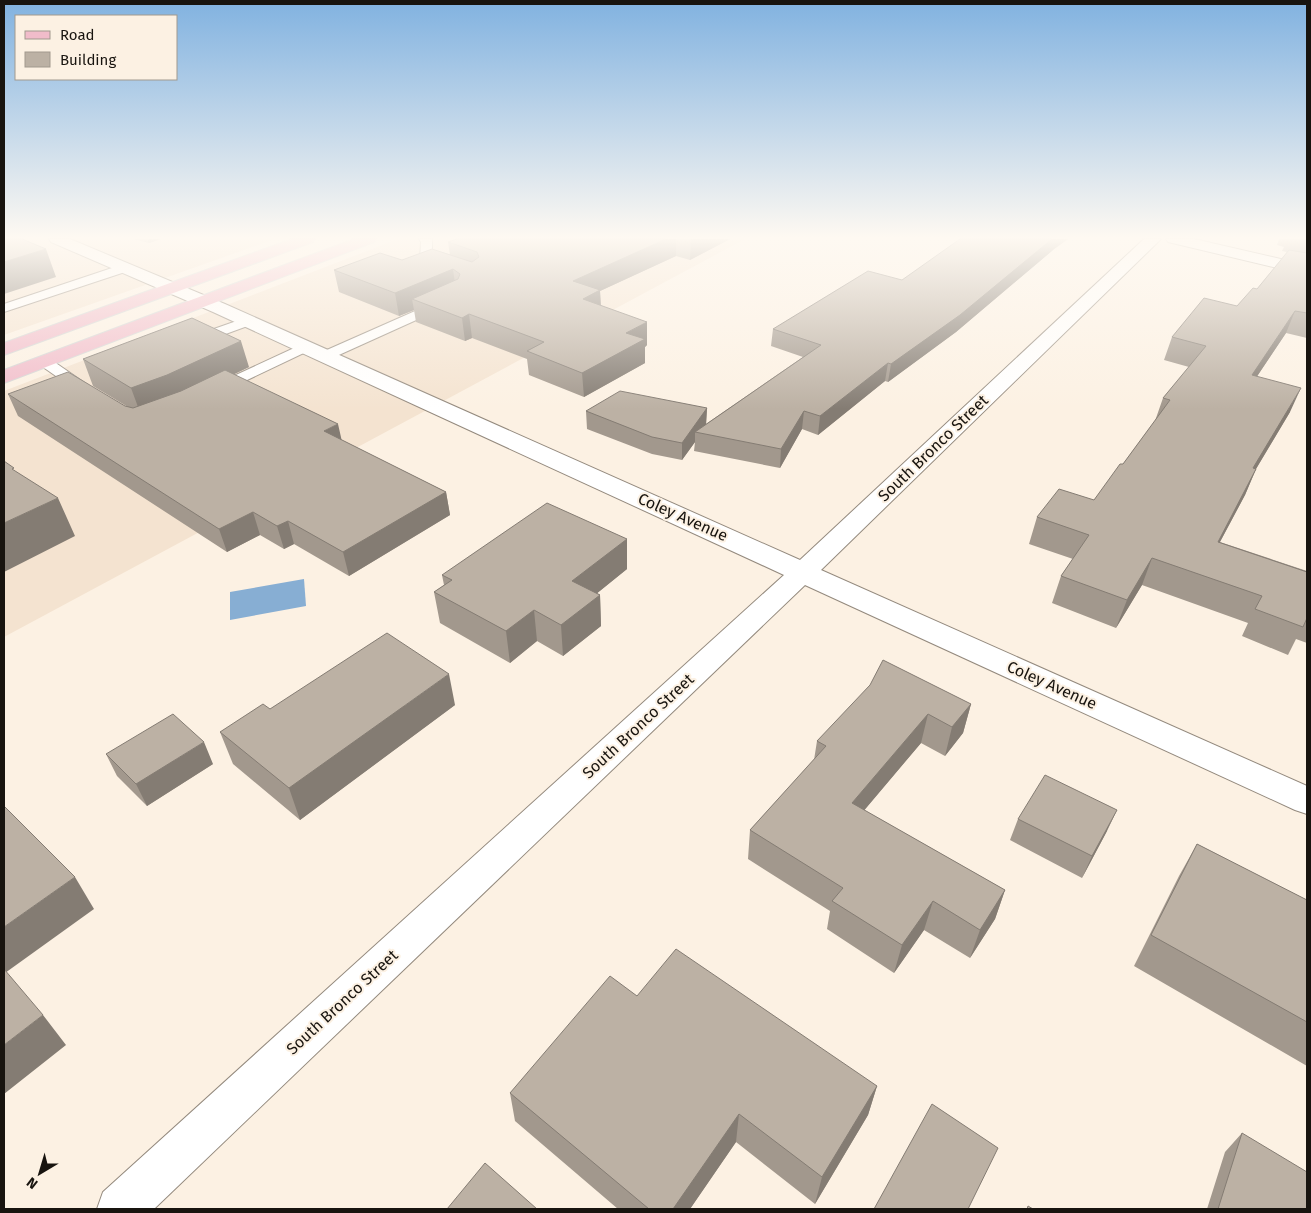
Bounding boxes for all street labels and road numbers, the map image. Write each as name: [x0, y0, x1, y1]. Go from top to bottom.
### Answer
street label: South Bronco Street: [874, 391, 992, 505]
street label: Coley Avenue: [635, 489, 731, 545]
street label: Coley Avenue: [1004, 657, 1100, 713]
street label: South Bronco Street: [578, 669, 698, 782]
street label: South Bronco Street: [282, 945, 402, 1058]

